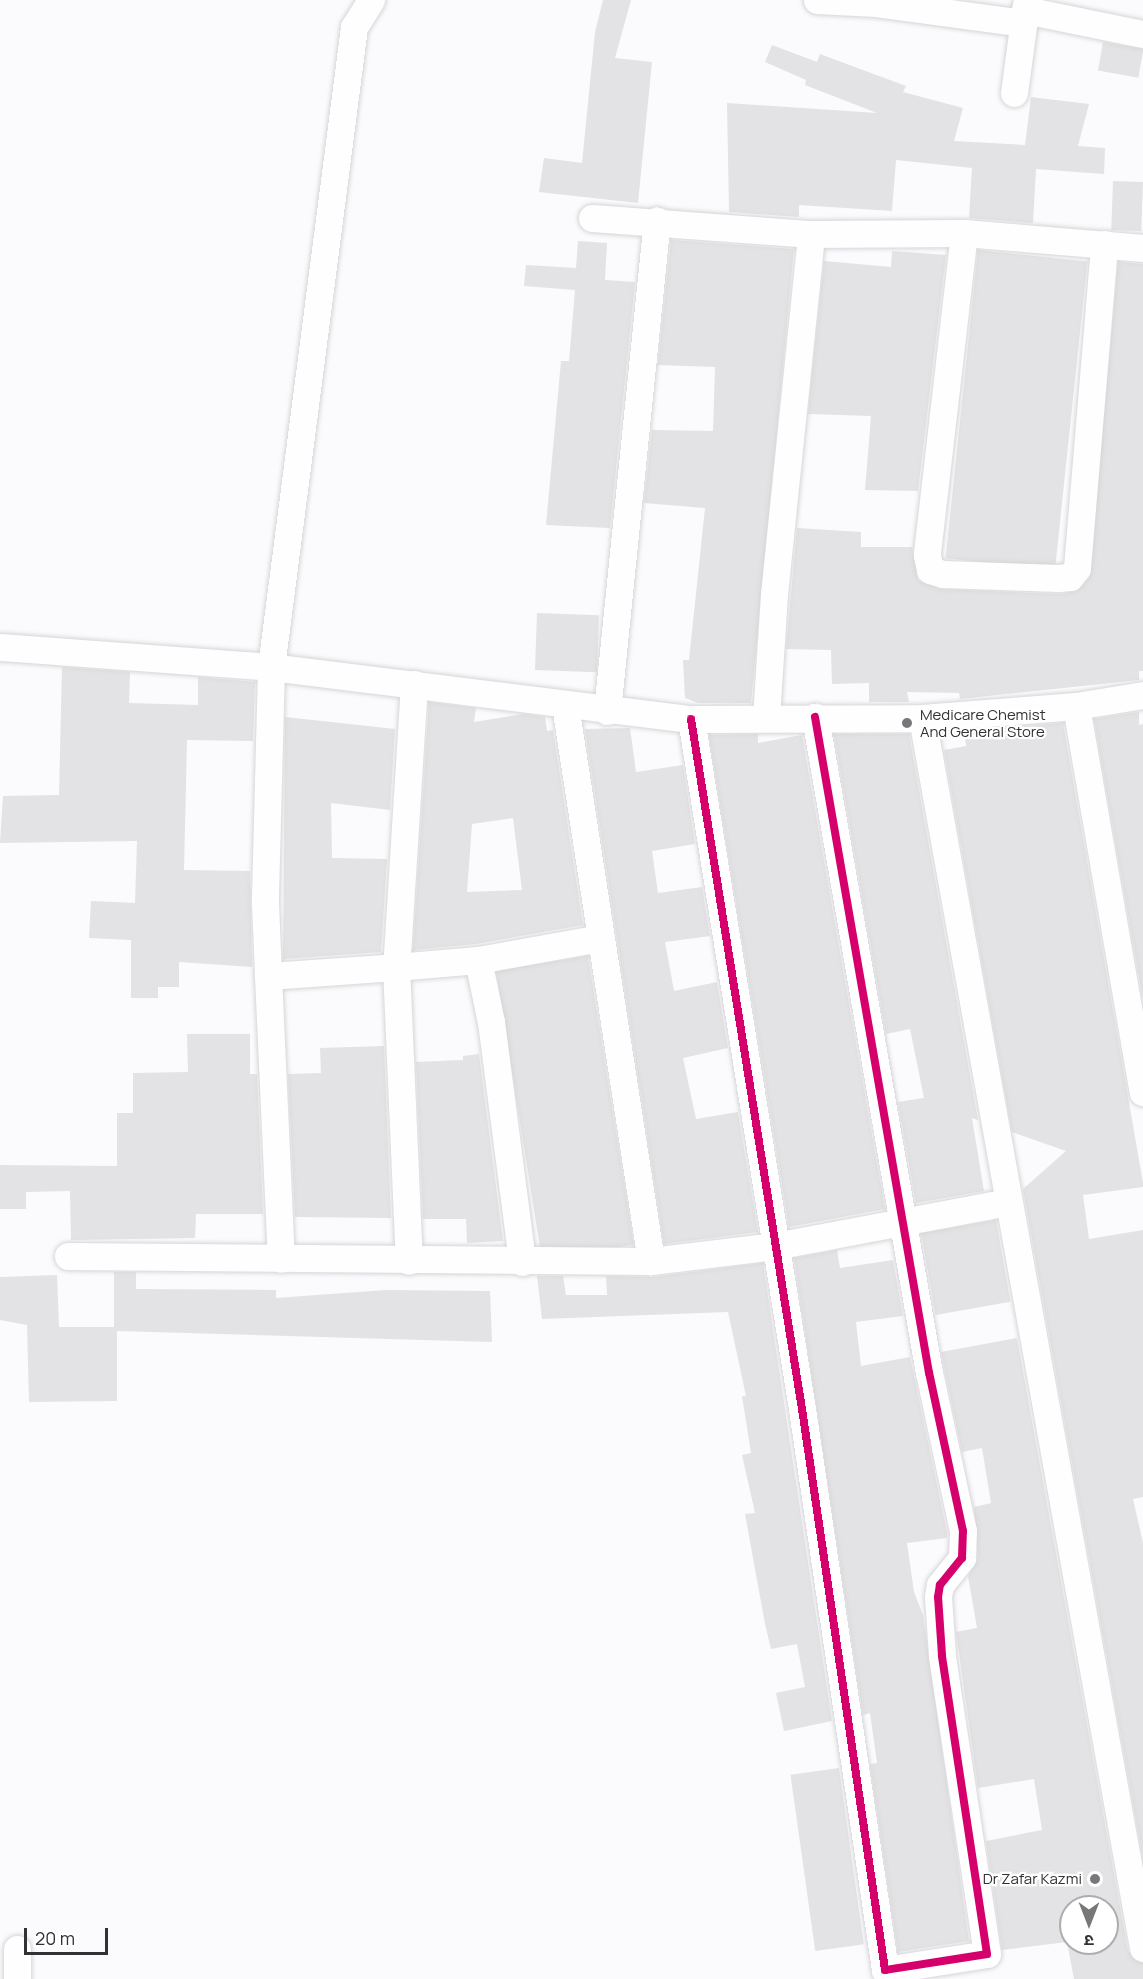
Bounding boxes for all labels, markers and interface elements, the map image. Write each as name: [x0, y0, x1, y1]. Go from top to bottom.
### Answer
place label: Medicare Chemist And General Store: [920, 705, 1046, 740]
marker: Medicare Chemist And General Store: [898, 714, 916, 732]
place label: Dr Zafar Kazmi: [983, 1870, 1082, 1888]
marker: Dr Zafar Kazmi: [1086, 1870, 1104, 1888]
north arrow: [1059, 1895, 1119, 1955]
scale bar: [27, 1916, 111, 1954]
text: 20 m: [35, 1926, 75, 1950]
text: उ: [1084, 1930, 1094, 1952]

